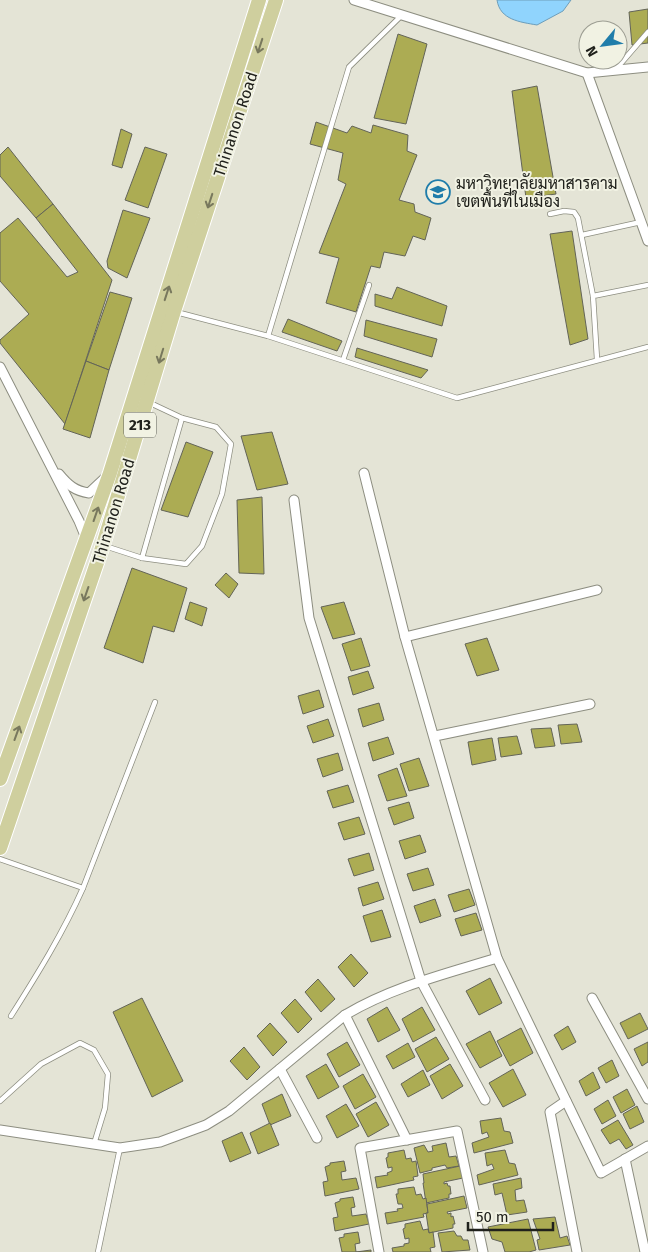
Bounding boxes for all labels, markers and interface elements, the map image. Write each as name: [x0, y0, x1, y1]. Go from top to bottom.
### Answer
north arrow: [578, 20, 628, 70]
one-way arrow: [255, 38, 265, 54]
text: N: [582, 43, 602, 59]
street label: Thinanon Road: [210, 69, 261, 179]
place label: มหาวิทยาลัยมหาสารคาม เขตพื้นที่ในเมือง: [456, 173, 618, 211]
school or university icon: มหาวิทยาลัยมหาสารคาม เขตพื้นที่ในเมือง: [425, 179, 451, 205]
one-way arrow: [205, 193, 214, 208]
one-way arrow: [163, 286, 172, 301]
one-way arrow: [155, 347, 165, 363]
road number: 213: [124, 412, 156, 438]
street label: Thinanon Road: [88, 456, 139, 566]
one-way arrow: [91, 506, 101, 522]
one-way arrow: [81, 586, 91, 602]
one-way arrow: [13, 726, 22, 741]
scale bar: [468, 1200, 553, 1232]
text: 50 m: [476, 1208, 509, 1226]

